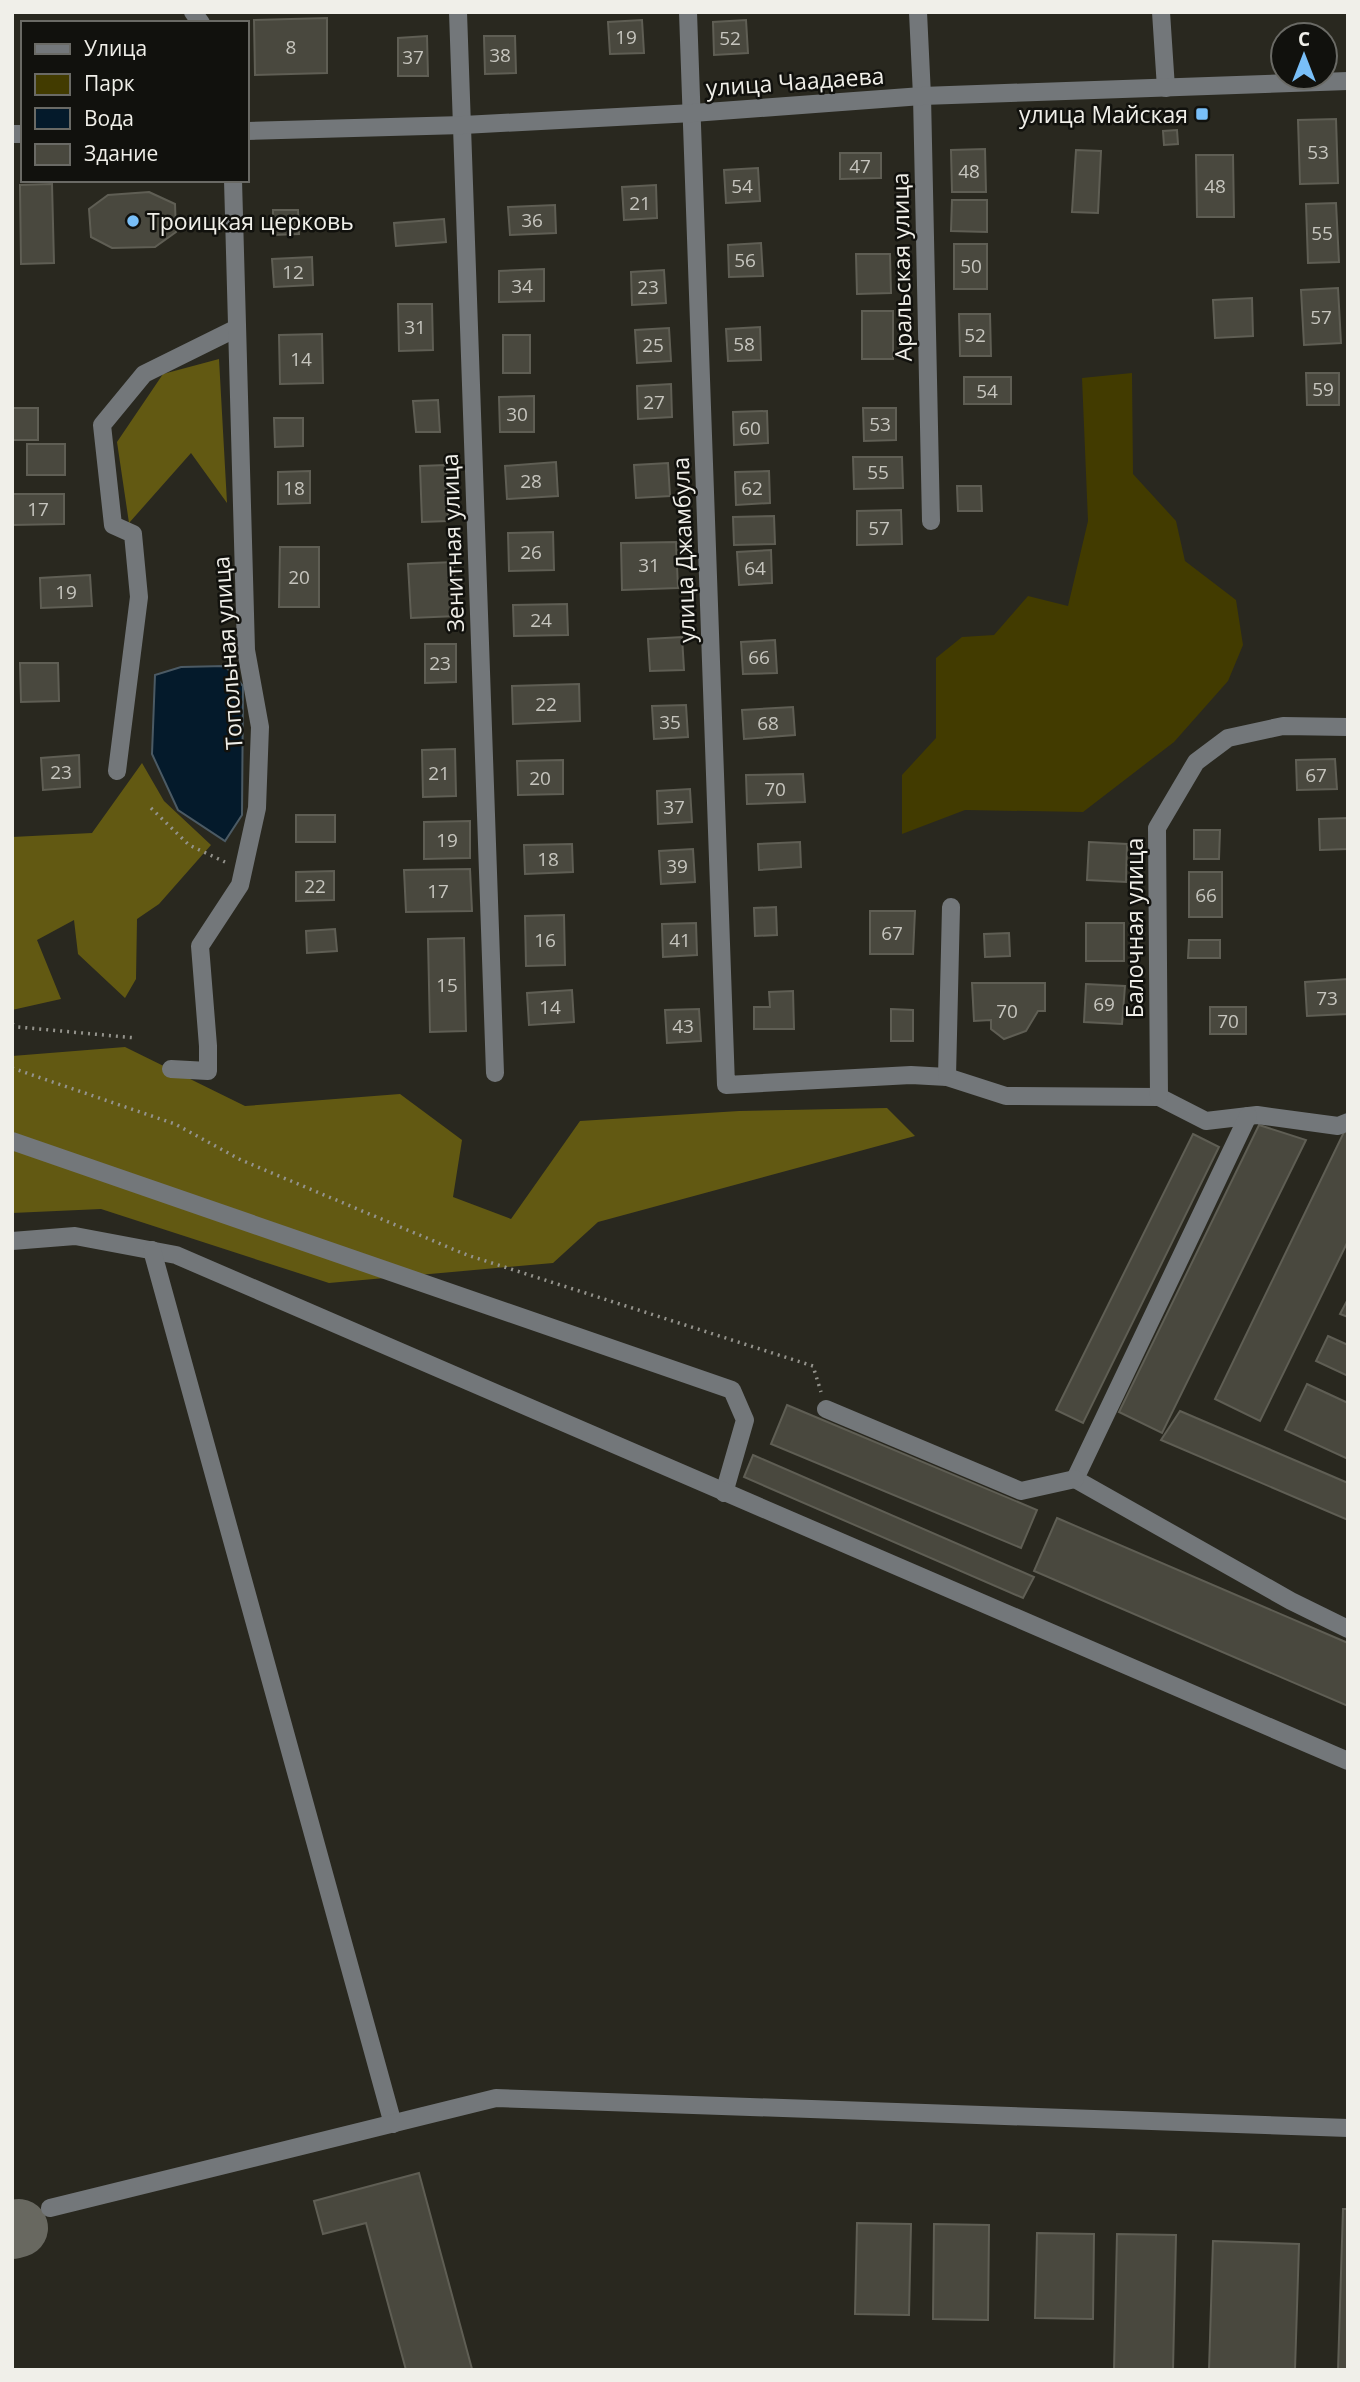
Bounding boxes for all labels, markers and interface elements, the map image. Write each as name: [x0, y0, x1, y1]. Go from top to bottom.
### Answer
legend: [21, 21, 248, 182]
north arrow: [1269, 21, 1339, 91]
house number: 19: [615, 24, 637, 50]
house number: 52: [719, 25, 741, 51]
text: С: [1298, 26, 1310, 52]
text: Улица: [84, 34, 147, 62]
house number: 8: [286, 34, 296, 60]
house number: 38: [489, 42, 511, 68]
house number: 37: [402, 44, 424, 70]
street label: улица Чаадаева: [705, 59, 885, 103]
text: Парк: [84, 69, 135, 97]
place label: улица Майская: [1019, 98, 1188, 130]
text: Вода: [84, 104, 134, 132]
marker: улица Майская: [1194, 106, 1210, 122]
text: Здание: [84, 139, 158, 167]
house number: 53: [1307, 139, 1329, 165]
house number: 47: [849, 153, 871, 179]
house number: 48: [958, 158, 980, 184]
street label: Аральская улица: [883, 172, 919, 362]
house number: 54: [731, 173, 753, 199]
house number: 48: [1204, 173, 1226, 199]
house number: 21: [629, 190, 651, 216]
place label: Троицкая церковь: [147, 205, 354, 237]
house number: 36: [521, 207, 543, 233]
marker: Троицкая церковь: [125, 213, 141, 229]
house number: 55: [1311, 220, 1333, 246]
house number: 56: [734, 247, 756, 273]
house number: 50: [960, 253, 982, 279]
house number: 12: [282, 259, 304, 285]
house number: 34: [511, 273, 533, 299]
house number: 23: [637, 274, 659, 300]
house number: 57: [1310, 304, 1332, 330]
house number: 31: [404, 314, 426, 340]
house number: 52: [964, 322, 986, 348]
house number: 58: [733, 331, 755, 357]
house number: 25: [642, 332, 664, 358]
house number: 14: [290, 346, 312, 372]
house number: 59: [1312, 376, 1334, 402]
house number: 54: [976, 378, 998, 404]
house number: 27: [643, 389, 665, 415]
house number: 30: [506, 401, 528, 427]
house number: 53: [869, 411, 891, 437]
house number: 60: [739, 415, 761, 441]
street label: Зенитная улица: [433, 453, 471, 633]
street label: улица Джамбула: [664, 457, 702, 643]
house number: 55: [867, 459, 889, 485]
house number: 28: [520, 468, 542, 494]
house number: 18: [283, 475, 305, 501]
house number: 62: [741, 475, 763, 501]
house number: 17: [27, 496, 49, 522]
house number: 57: [868, 515, 890, 541]
house number: 26: [520, 539, 542, 565]
house number: 31: [638, 552, 660, 578]
street label: Топольная улица: [204, 555, 250, 751]
house number: 64: [744, 555, 766, 581]
house number: 20: [288, 564, 310, 590]
house number: 19: [55, 579, 77, 605]
house number: 24: [530, 607, 552, 633]
house number: 66: [748, 644, 770, 670]
house number: 23: [429, 650, 451, 676]
house number: 22: [535, 691, 557, 717]
house number: 35: [659, 709, 681, 735]
house number: 68: [757, 710, 779, 736]
house number: 23: [50, 759, 72, 785]
house number: 21: [428, 760, 450, 786]
house number: 67: [1305, 762, 1327, 788]
house number: 20: [529, 765, 551, 791]
house number: 70: [764, 776, 786, 802]
house number: 37: [663, 794, 685, 820]
house number: 19: [436, 827, 458, 853]
street label: Балочная улица: [1118, 838, 1150, 1018]
house number: 18: [537, 846, 559, 872]
house number: 39: [666, 853, 688, 879]
house number: 22: [304, 873, 326, 899]
house number: 17: [427, 878, 449, 904]
house number: 66: [1195, 882, 1217, 908]
house number: 67: [881, 920, 903, 946]
house number: 16: [534, 927, 556, 953]
house number: 41: [669, 927, 691, 953]
house number: 15: [436, 972, 458, 998]
house number: 73: [1316, 985, 1338, 1011]
house number: 69: [1093, 991, 1115, 1017]
house number: 14: [539, 994, 561, 1020]
house number: 70: [996, 998, 1018, 1024]
house number: 70: [1217, 1008, 1239, 1034]
house number: 43: [672, 1013, 694, 1039]

